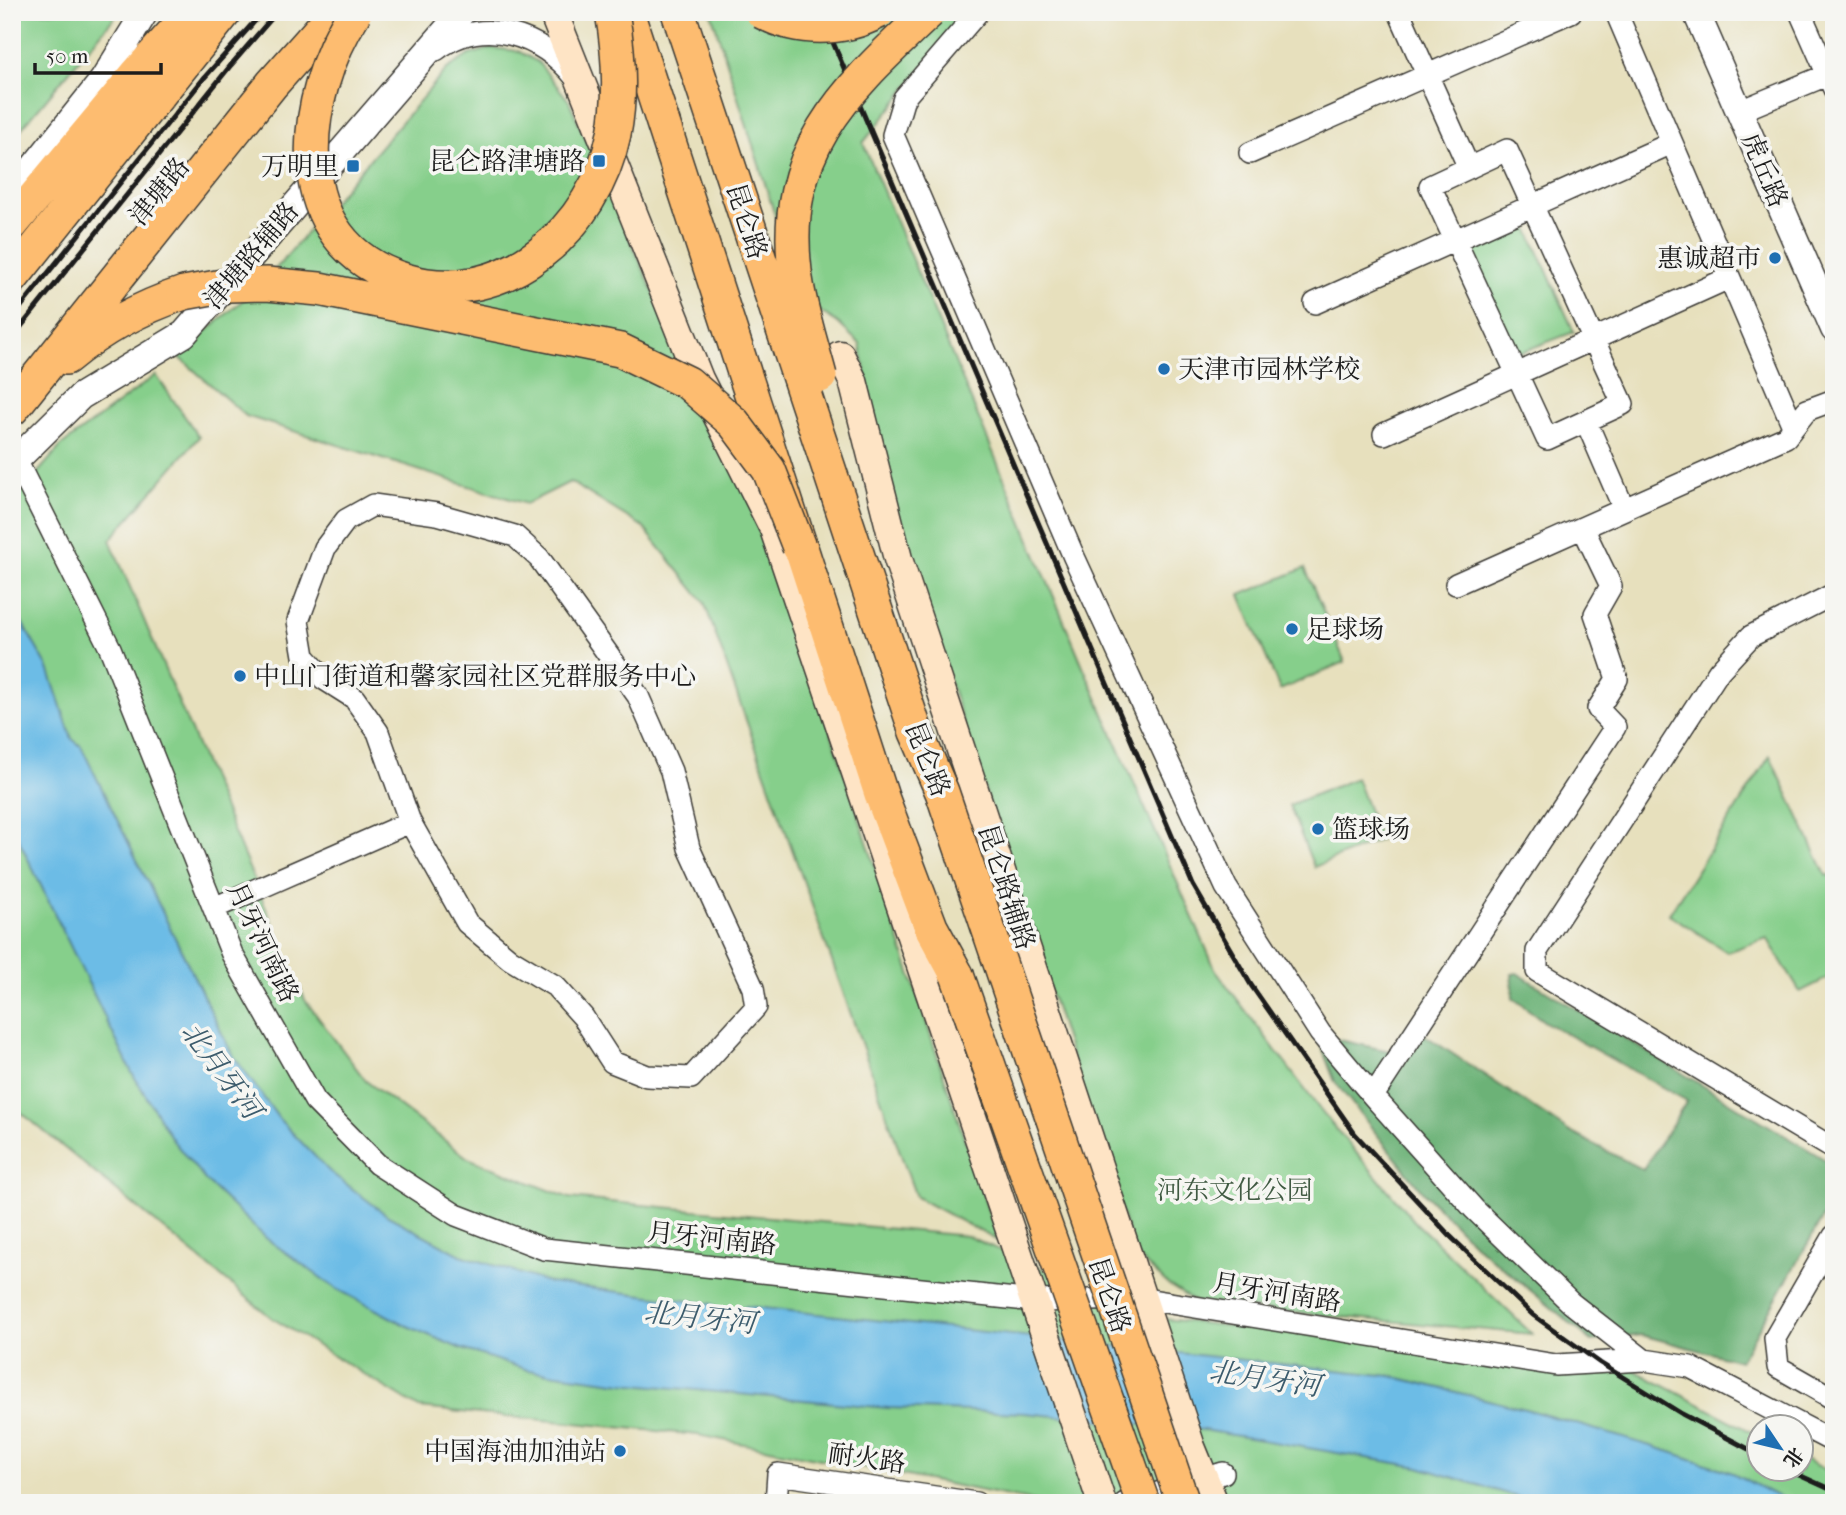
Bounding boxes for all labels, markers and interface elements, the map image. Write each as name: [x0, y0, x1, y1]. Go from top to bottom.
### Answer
scale bar: [35, 32, 161, 76]
text: 50 m: [46, 44, 89, 68]
street label: 虎丘路: [1735, 128, 1794, 212]
place label: 昆仑路津塘路: [429, 146, 585, 177]
street label: 津塘路: [123, 151, 196, 231]
place label: 万明里: [261, 151, 339, 182]
marker: 昆仑路津塘路: [591, 153, 607, 169]
marker: 万明里: [345, 158, 361, 174]
street label: 昆仑路: [720, 179, 773, 263]
street label: 津塘路辅路: [198, 196, 305, 315]
place label: 惠诚超市: [1657, 243, 1761, 274]
marker: 惠诚超市: [1767, 250, 1783, 266]
place label: 天津市园林学校: [1178, 354, 1360, 385]
marker: 天津市园林学校: [1156, 361, 1172, 377]
place label: 足球场: [1306, 614, 1384, 645]
marker: 足球场: [1284, 621, 1300, 637]
place label: 中山门街道和馨家园社区党群服务中心: [254, 661, 696, 692]
marker: 中山门街道和馨家园社区党群服务中心: [232, 668, 248, 684]
street label: 昆仑路: [899, 717, 957, 801]
place label: 篮球场: [1332, 814, 1410, 845]
street label: 昆仑路辅路: [972, 821, 1041, 954]
marker: 篮球场: [1310, 821, 1326, 837]
street label: 月牙河南路: [220, 877, 305, 1007]
water label: 北月牙河: [175, 1016, 271, 1129]
park label: 河东文化公园: [1157, 1175, 1313, 1206]
street label: 月牙河南路: [646, 1216, 778, 1261]
street label: 昆仑路: [1082, 1253, 1137, 1337]
street label: 月牙河南路: [1210, 1267, 1344, 1318]
water label: 北月牙河: [643, 1295, 762, 1340]
water label: 北月牙河: [1207, 1354, 1328, 1403]
north arrow: [1744, 1414, 1814, 1484]
place label: 中国海油加油站: [424, 1436, 606, 1467]
street label: 耐火路: [826, 1438, 908, 1479]
marker: 中国海油加油站: [612, 1443, 628, 1459]
text: 北: [1779, 1443, 1808, 1471]

